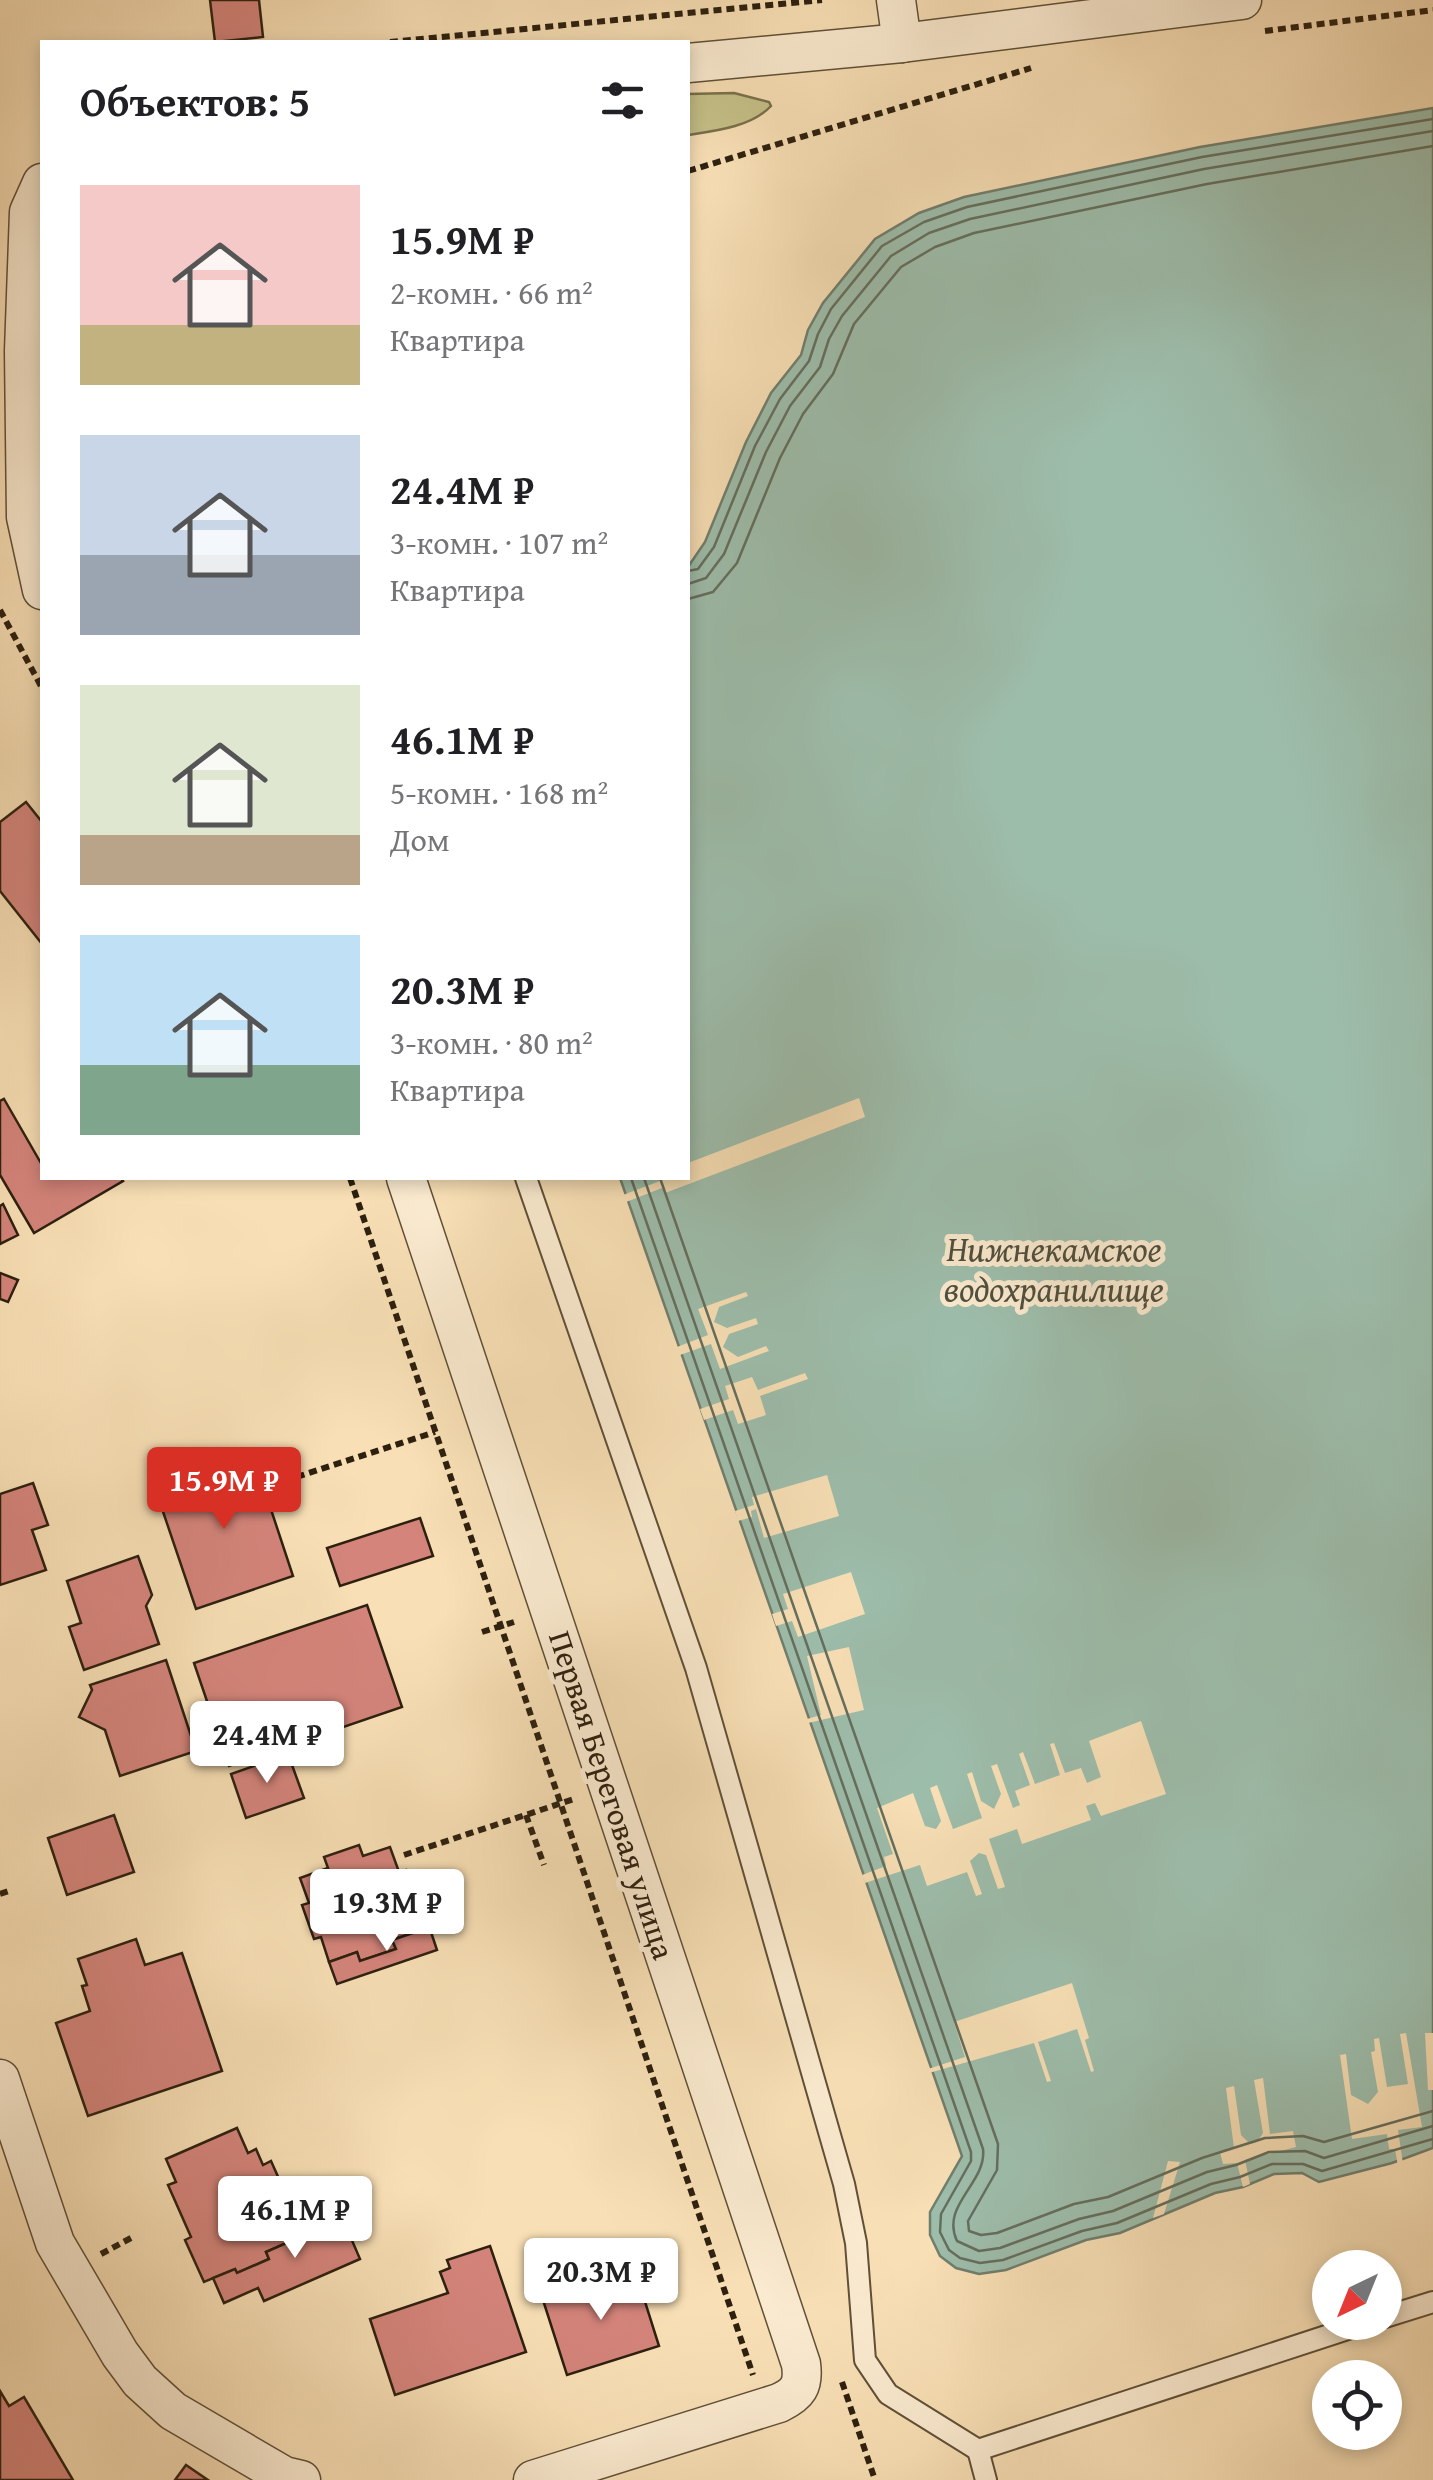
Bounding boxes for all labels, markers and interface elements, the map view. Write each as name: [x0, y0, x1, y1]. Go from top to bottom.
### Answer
text: Объектов: 5: [80, 70, 310, 131]
icon: filters: [595, 73, 650, 128]
text: 15.9M ₽: [390, 208, 534, 269]
icon: home: [160, 225, 280, 345]
text: 2-комн. · 66 m²: [390, 269, 593, 316]
text: Квартира: [390, 316, 525, 363]
text: 24.4M ₽: [390, 458, 534, 519]
icon: home: [160, 475, 280, 595]
text: 3-комн. · 107 m²: [390, 519, 608, 566]
text: Квартира: [390, 566, 525, 613]
text: 46.1M ₽: [390, 708, 534, 769]
icon: home: [160, 725, 280, 845]
text: 5-комн. · 168 m²: [390, 769, 608, 816]
text: Дом: [390, 816, 450, 863]
text: 20.3M ₽: [390, 958, 534, 1019]
icon: home: [160, 975, 280, 1095]
text: 3-комн. · 80 m²: [390, 1019, 593, 1066]
text: Квартира: [390, 1066, 525, 1113]
water label: Нижнекамское водохранилище: [944, 1223, 1164, 1314]
pin: 15.9M ₽: [132, 1447, 316, 1532]
text: 15.9M ₽: [169, 1456, 279, 1503]
street label: Первая Береговая улица: [537, 1625, 688, 1966]
pin: 24.4M ₽: [175, 1701, 359, 1786]
text: 24.4M ₽: [212, 1710, 322, 1757]
pin: 19.3M ₽: [295, 1869, 479, 1954]
text: 19.3M ₽: [332, 1878, 442, 1925]
pin: 46.1M ₽: [203, 2176, 387, 2261]
text: 46.1M ₽: [240, 2185, 350, 2232]
pin: 20.3M ₽: [509, 2238, 693, 2323]
text: 20.3M ₽: [546, 2247, 656, 2294]
north arrow: [1312, 2250, 1402, 2340]
map controls: [1312, 2250, 1402, 2450]
button: locate: [1312, 2360, 1402, 2450]

